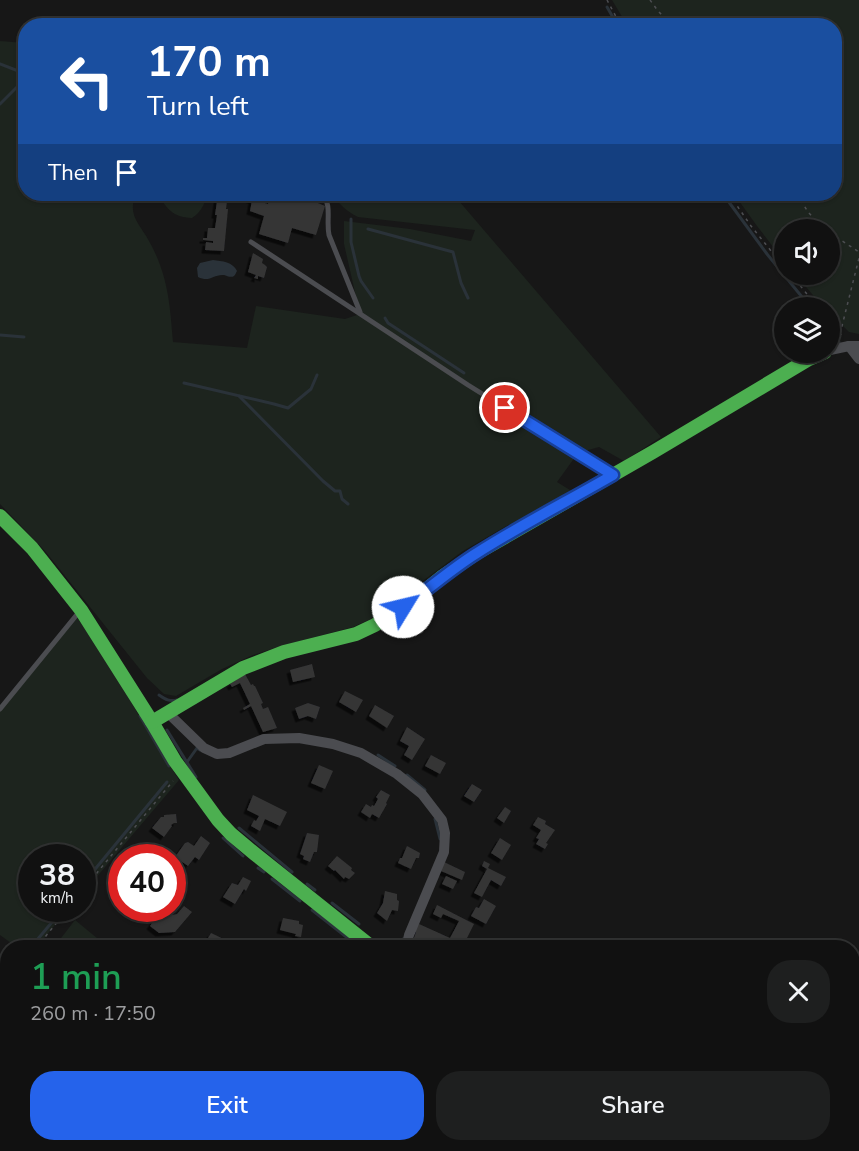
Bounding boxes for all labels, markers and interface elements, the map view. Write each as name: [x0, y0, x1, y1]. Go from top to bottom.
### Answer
text: 170 m: [147, 34, 271, 91]
icon: left: [48, 42, 126, 120]
text: Turn left: [147, 88, 248, 125]
icon: arrive: [110, 156, 143, 189]
text: Then: [48, 158, 98, 188]
map controls: [774, 219, 840, 363]
button: sound: [774, 219, 840, 285]
button: layers: [774, 297, 840, 363]
pin: [479, 382, 530, 433]
icon: arrive: [488, 391, 521, 424]
position arrow: [371, 575, 435, 639]
speed limit sign: 40: [108, 844, 186, 922]
text: 38: [39, 855, 75, 896]
text: km/h: [40, 888, 74, 908]
text: 1 min: [30, 953, 122, 1002]
button: close: [767, 960, 830, 1023]
text: 260 m · 17:50: [30, 1000, 156, 1027]
button: Exit: [30, 1071, 424, 1140]
button: Share: [436, 1071, 830, 1140]

